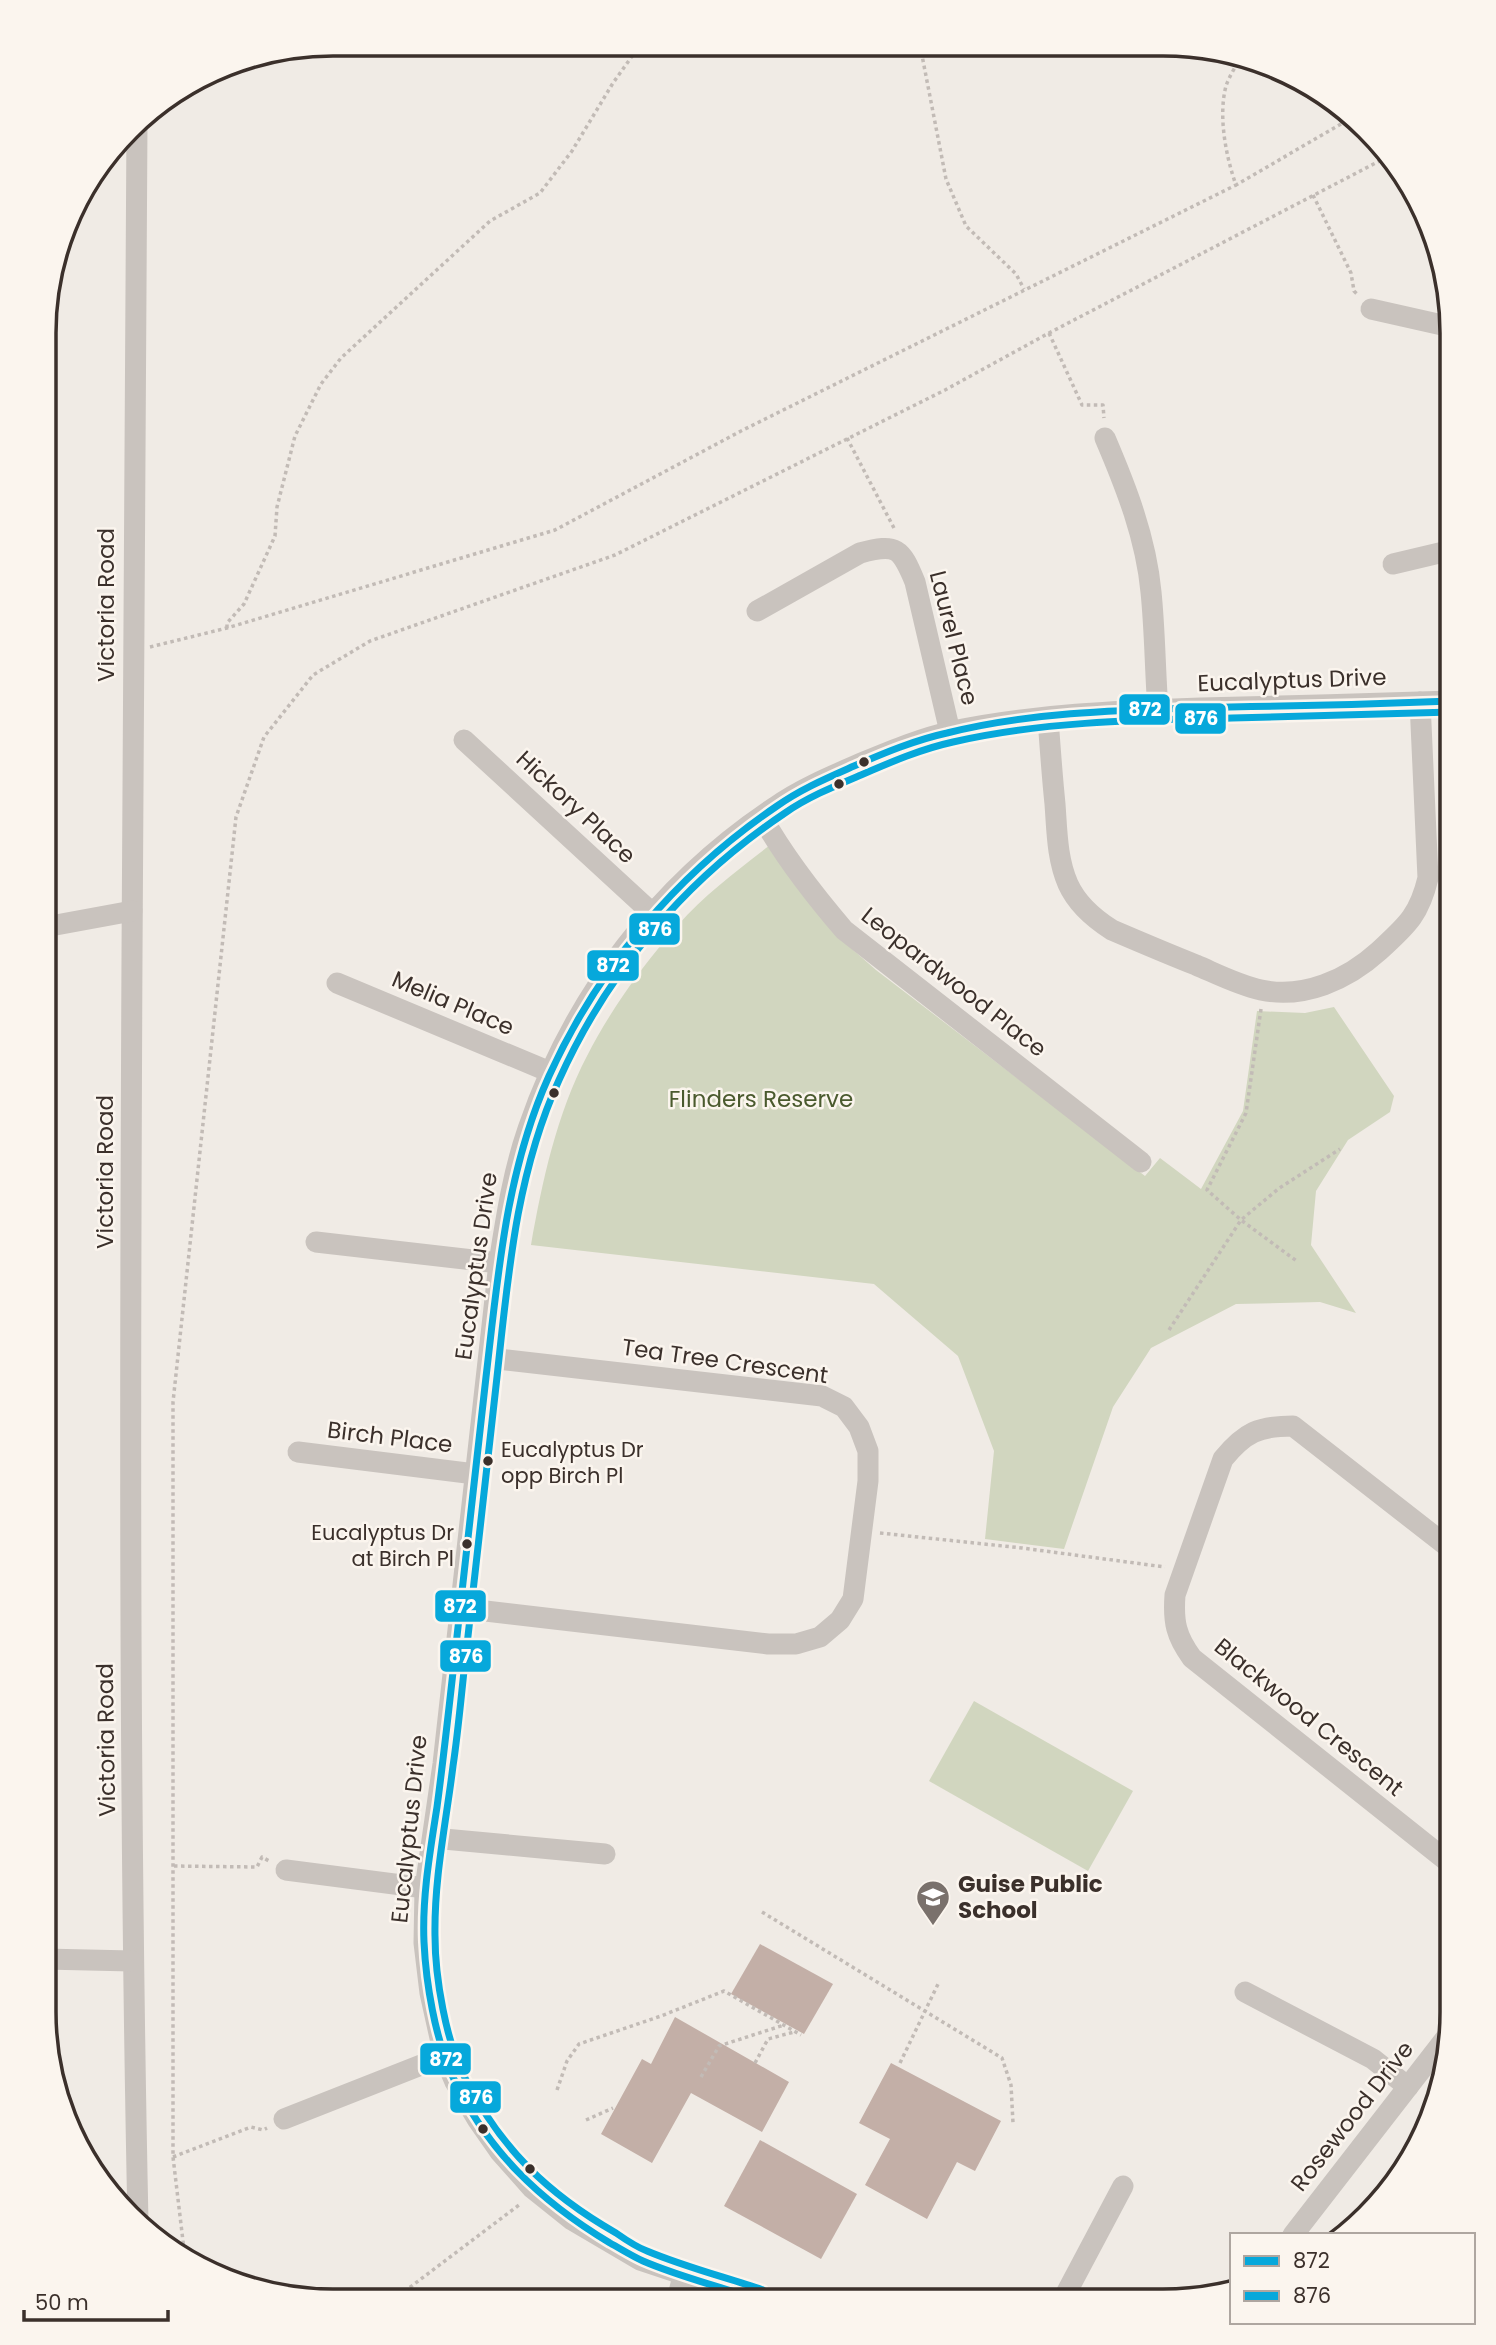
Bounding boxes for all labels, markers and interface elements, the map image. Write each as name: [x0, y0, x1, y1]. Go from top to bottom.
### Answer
street label: Victoria Road: [90, 528, 122, 682]
street label: Laurel Place: [922, 567, 986, 709]
street label: Eucalyptus Drive: [1197, 661, 1387, 699]
line badge: 872: [1118, 693, 1171, 726]
text: 872: [1128, 696, 1162, 723]
line badge: 876: [1174, 702, 1227, 735]
text: 876: [1184, 705, 1218, 732]
street label: Hickory Place: [509, 743, 643, 871]
unlabelled marker: [857, 755, 871, 769]
unlabelled marker: [832, 777, 846, 791]
street label: Leopardwood Place: [855, 900, 1053, 1064]
line badge: 876: [628, 912, 681, 946]
text: 876: [638, 916, 672, 943]
line badge: 872: [586, 949, 640, 982]
text: 872: [596, 952, 630, 979]
street label: Melia Place: [387, 963, 519, 1043]
park label: Flinders Reserve: [669, 1083, 853, 1115]
unlabelled marker: [547, 1086, 561, 1100]
street label: Victoria Road: [89, 1095, 121, 1249]
street label: Eucalyptus Drive: [447, 1170, 505, 1362]
street label: Tea Tree Crescent: [620, 1331, 830, 1391]
street label: Birch Place: [326, 1413, 454, 1461]
place label: Eucalyptus Dr opp Birch Pl: [501, 1435, 644, 1490]
marker: Eucalyptus Dr opp Birch Pl: [481, 1454, 495, 1468]
place label: Eucalyptus Dr at Birch Pl: [311, 1518, 454, 1573]
marker: Eucalyptus Dr at Birch Pl: [460, 1537, 474, 1551]
line badge: 872: [434, 1589, 487, 1623]
text: 872: [443, 1593, 477, 1620]
street label: Blackwood Crescent: [1208, 1631, 1410, 1803]
line badge: 876: [439, 1639, 492, 1673]
text: 876: [449, 1643, 483, 1670]
street label: Victoria Road: [89, 1663, 123, 1817]
street label: Eucalyptus Drive: [383, 1733, 435, 1925]
place label: Guise Public School: [958, 1868, 1103, 1926]
school or university icon: Guise Public School: [914, 1878, 952, 1927]
street label: Rosewood Drive: [1283, 2034, 1421, 2198]
line badge: 872: [419, 2042, 472, 2076]
text: 872: [429, 2046, 463, 2073]
line badge: 876: [449, 2080, 502, 2114]
text: 876: [459, 2084, 493, 2111]
unlabelled marker: [476, 2122, 490, 2136]
unlabelled marker: [523, 2162, 537, 2176]
legend: [1230, 2233, 1475, 2324]
text: 872: [1293, 2246, 1330, 2275]
scale bar: [24, 2278, 168, 2322]
text: 876: [1293, 2281, 1331, 2310]
text: 50 m: [35, 2288, 89, 2317]

